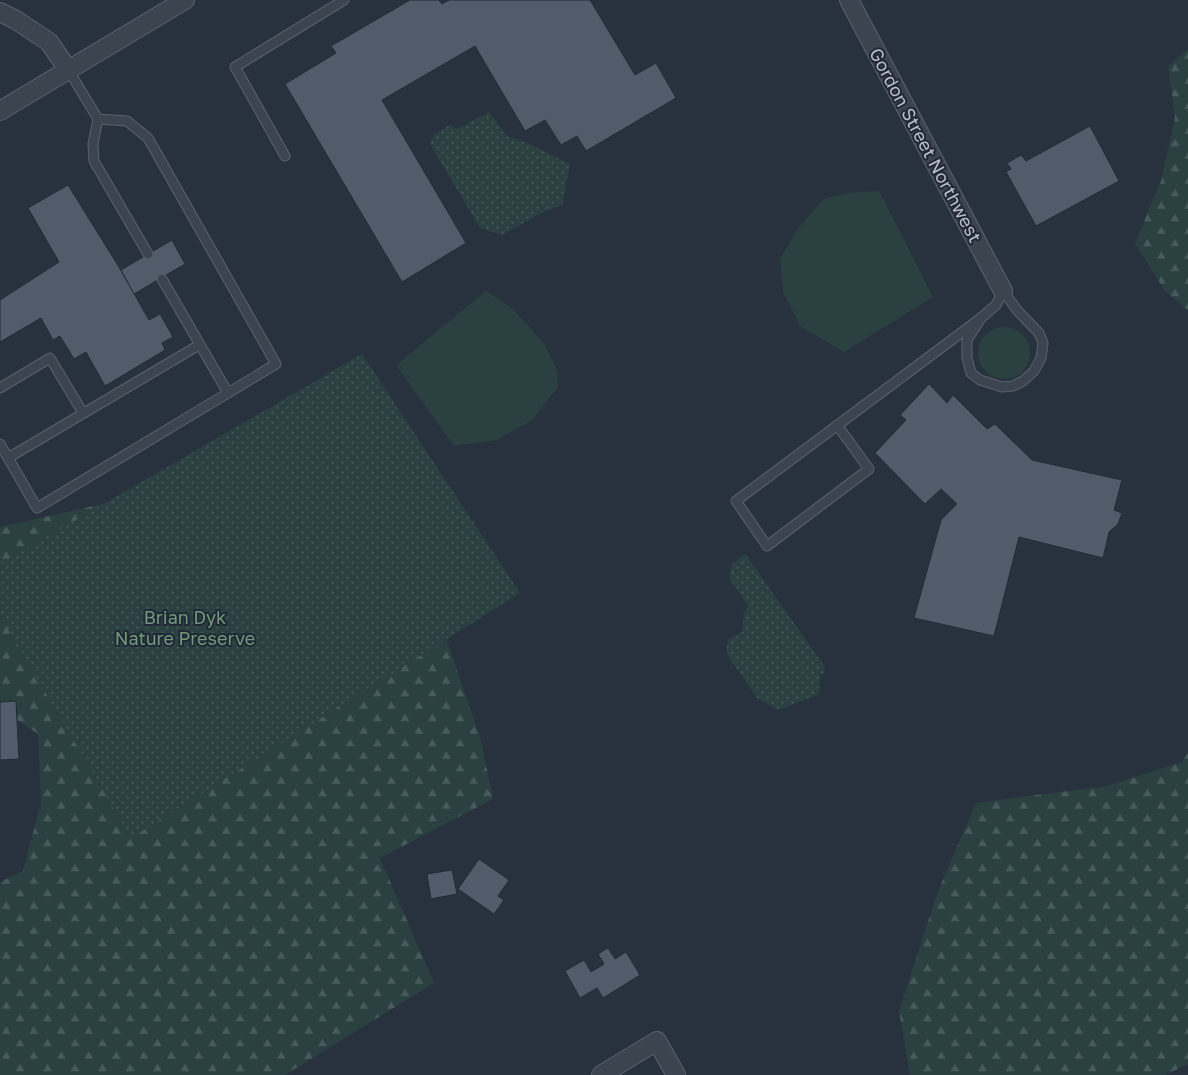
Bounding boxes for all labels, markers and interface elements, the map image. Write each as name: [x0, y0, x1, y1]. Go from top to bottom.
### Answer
street label: Gordon Street Northwest: [865, 44, 987, 246]
park label: Brian Dyk Nature Preserve: [115, 606, 255, 649]

